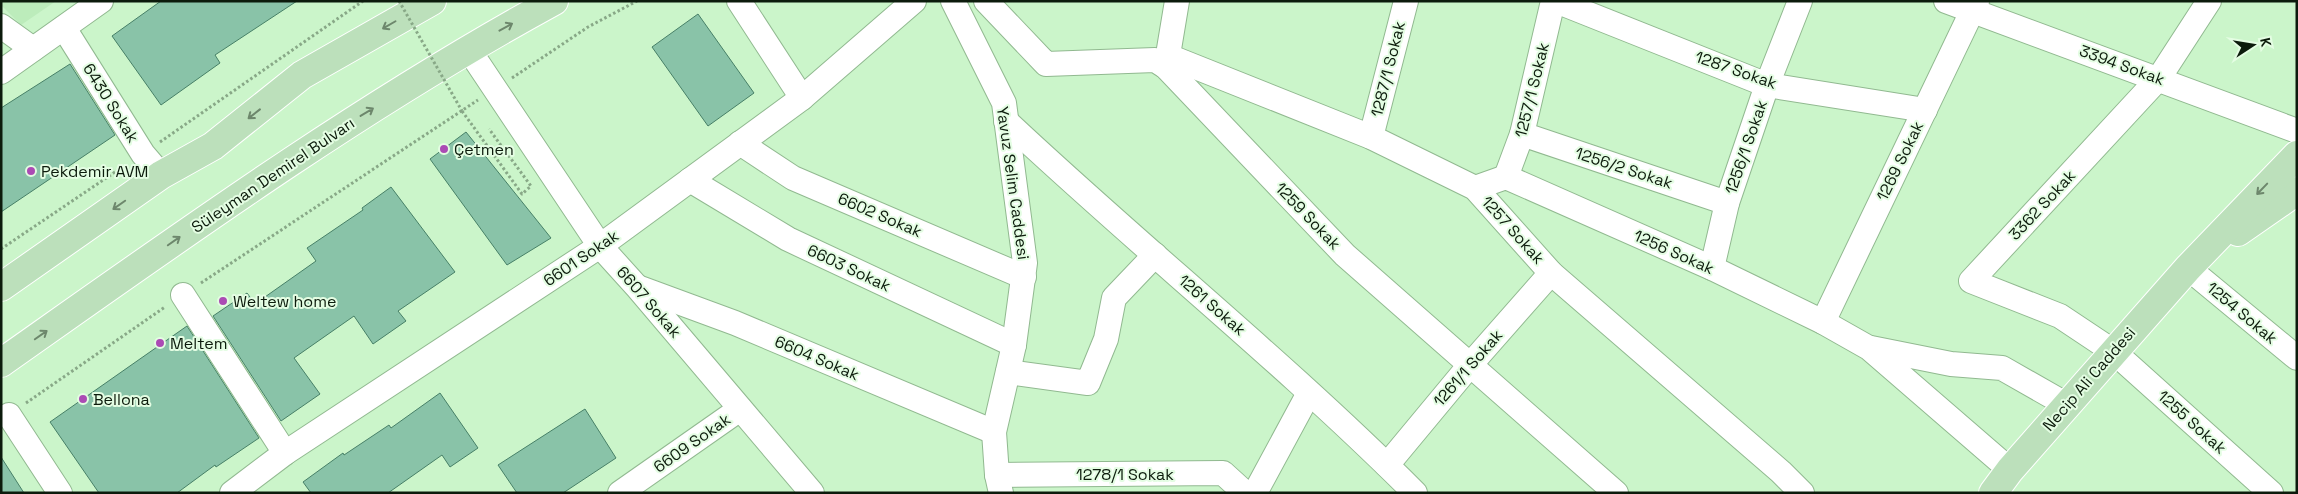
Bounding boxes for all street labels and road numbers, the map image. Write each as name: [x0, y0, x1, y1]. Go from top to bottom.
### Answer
street label: 1287/1 Sokak: [1366, 19, 1410, 119]
street label: 1257/1 Sokak: [1510, 40, 1554, 140]
street label: 3394 Sokak: [2077, 40, 2168, 90]
street label: 1287 Sokak: [1692, 46, 1780, 94]
street label: 6430 Sokak: [78, 59, 144, 147]
street label: 1256/1 Sokak: [1720, 97, 1772, 197]
street label: Yavuz Selim Caddesi: [992, 105, 1034, 261]
street label: Süleyman Demirel Bulvarı: [187, 112, 359, 238]
street label: 1269 Sokak: [1872, 117, 1928, 204]
street label: 1256/2 Sokak: [1573, 142, 1676, 194]
street label: 3362 Sokak: [2004, 165, 2080, 245]
street label: 1259 Sokak: [1271, 178, 1346, 254]
street label: 6602 Sokak: [835, 188, 926, 242]
street label: 1257 Sokak: [1477, 191, 1549, 269]
street label: 6601 Sokak: [539, 225, 623, 291]
street label: 1256 Sokak: [1631, 225, 1718, 279]
street label: 6603 Sokak: [804, 240, 894, 297]
street label: 6607 Sokak: [612, 262, 686, 343]
street label: 1261 Sokak: [1174, 270, 1250, 340]
street label: 1254 Sokak: [2202, 277, 2282, 349]
street label: Necip Ali Caddesi: [2038, 322, 2140, 436]
street label: 1261/1 Sokak: [1429, 325, 1507, 411]
street label: 6604 Sokak: [772, 331, 863, 385]
street label: 1255 Sokak: [2153, 386, 2231, 459]
street label: 6609 Sokak: [649, 408, 735, 477]
street label: 1278/1 Sokak: [1076, 464, 1174, 485]

